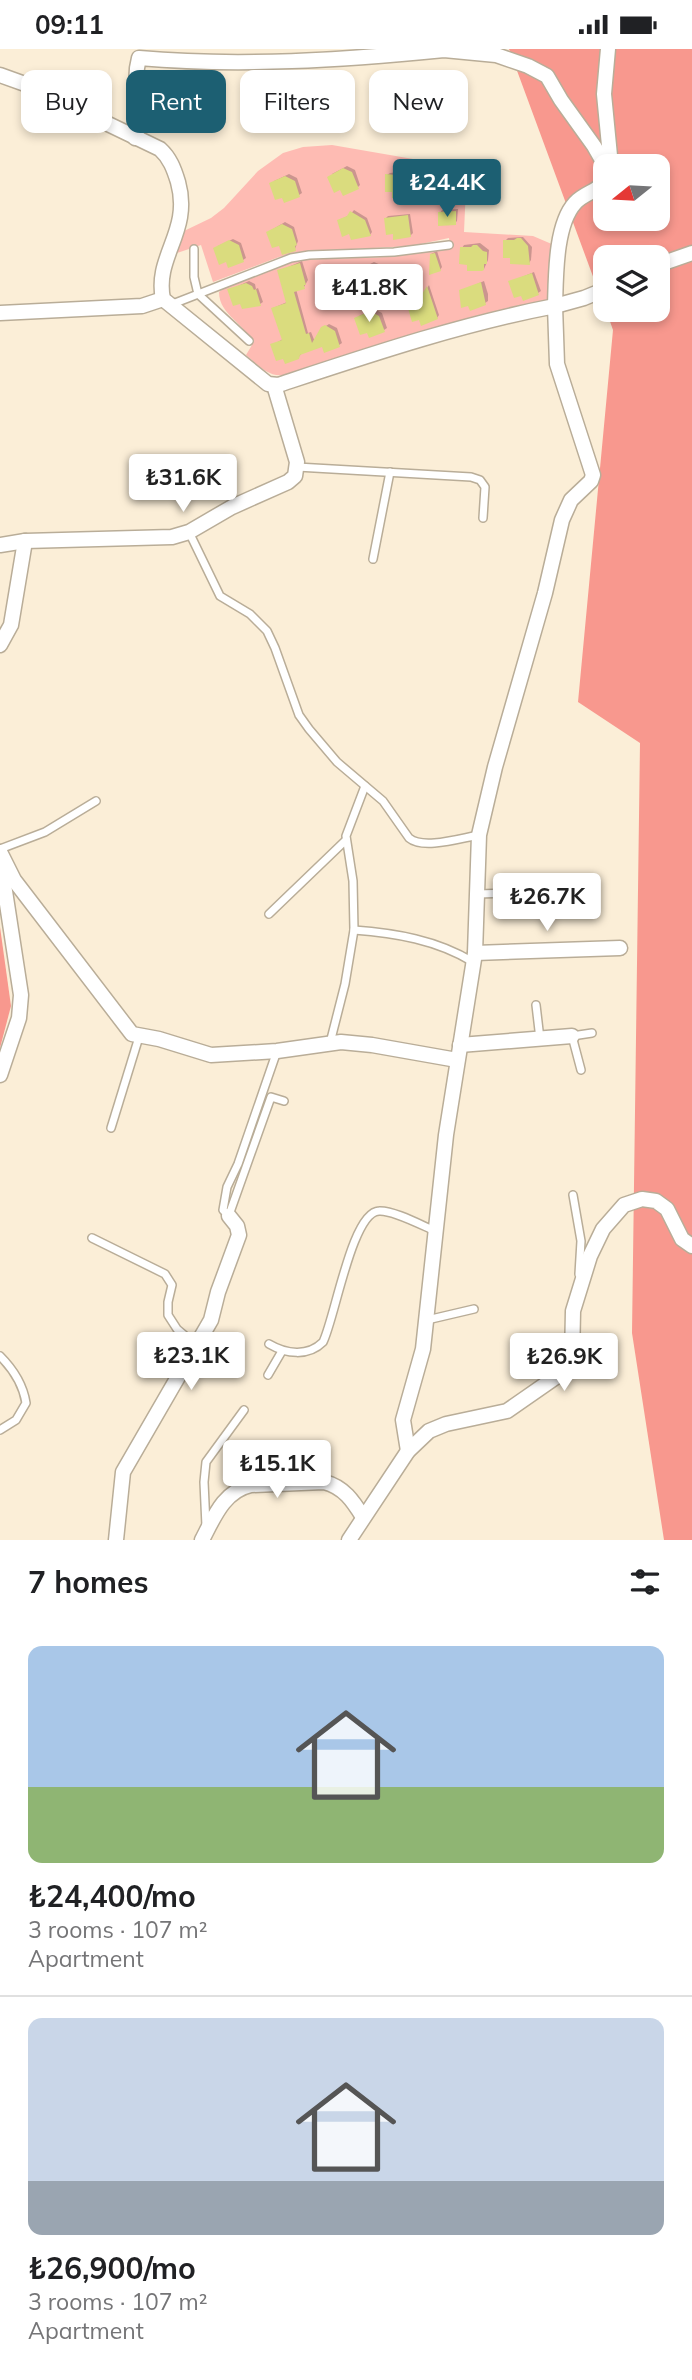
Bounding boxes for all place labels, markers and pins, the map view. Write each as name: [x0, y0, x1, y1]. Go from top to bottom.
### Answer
pin: ₺24.4K: [390, 159, 504, 219]
pin: ₺41.8K: [312, 265, 426, 324]
pin: ₺31.6K: [126, 455, 240, 514]
pin: ₺26.7K: [490, 873, 604, 933]
pin: ₺23.1K: [134, 1333, 248, 1392]
pin: ₺26.9K: [507, 1333, 621, 1393]
pin: ₺15.1K: [220, 1441, 334, 1500]

